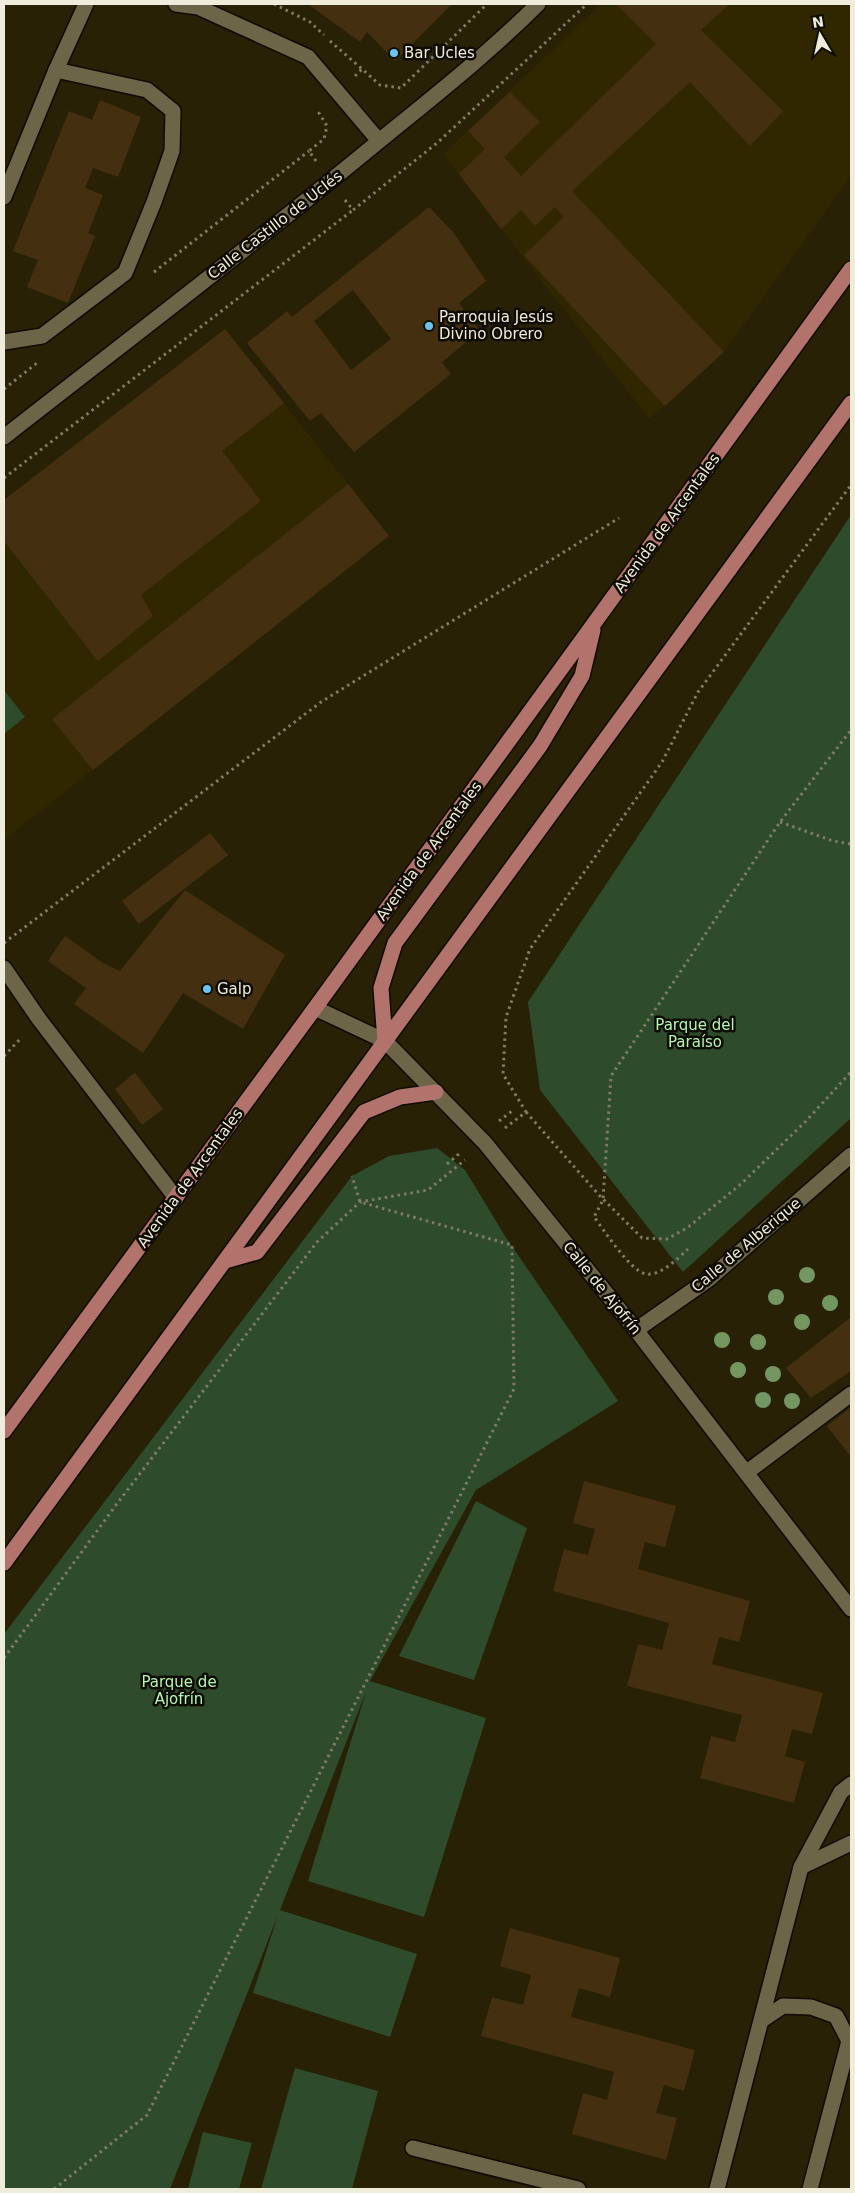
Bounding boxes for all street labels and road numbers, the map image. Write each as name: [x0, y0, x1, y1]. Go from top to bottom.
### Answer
street label: Calle Castillo de Uclés: [204, 167, 346, 283]
street label: Avenida de Arcentales: [610, 450, 724, 596]
street label: Avenida de Arcentales: [372, 778, 486, 924]
street label: Avenida de Arcentales: [133, 1105, 247, 1251]
street label: Calle de Alberique: [688, 1194, 804, 1296]
street label: Calle de Ajofrín: [559, 1238, 645, 1338]

